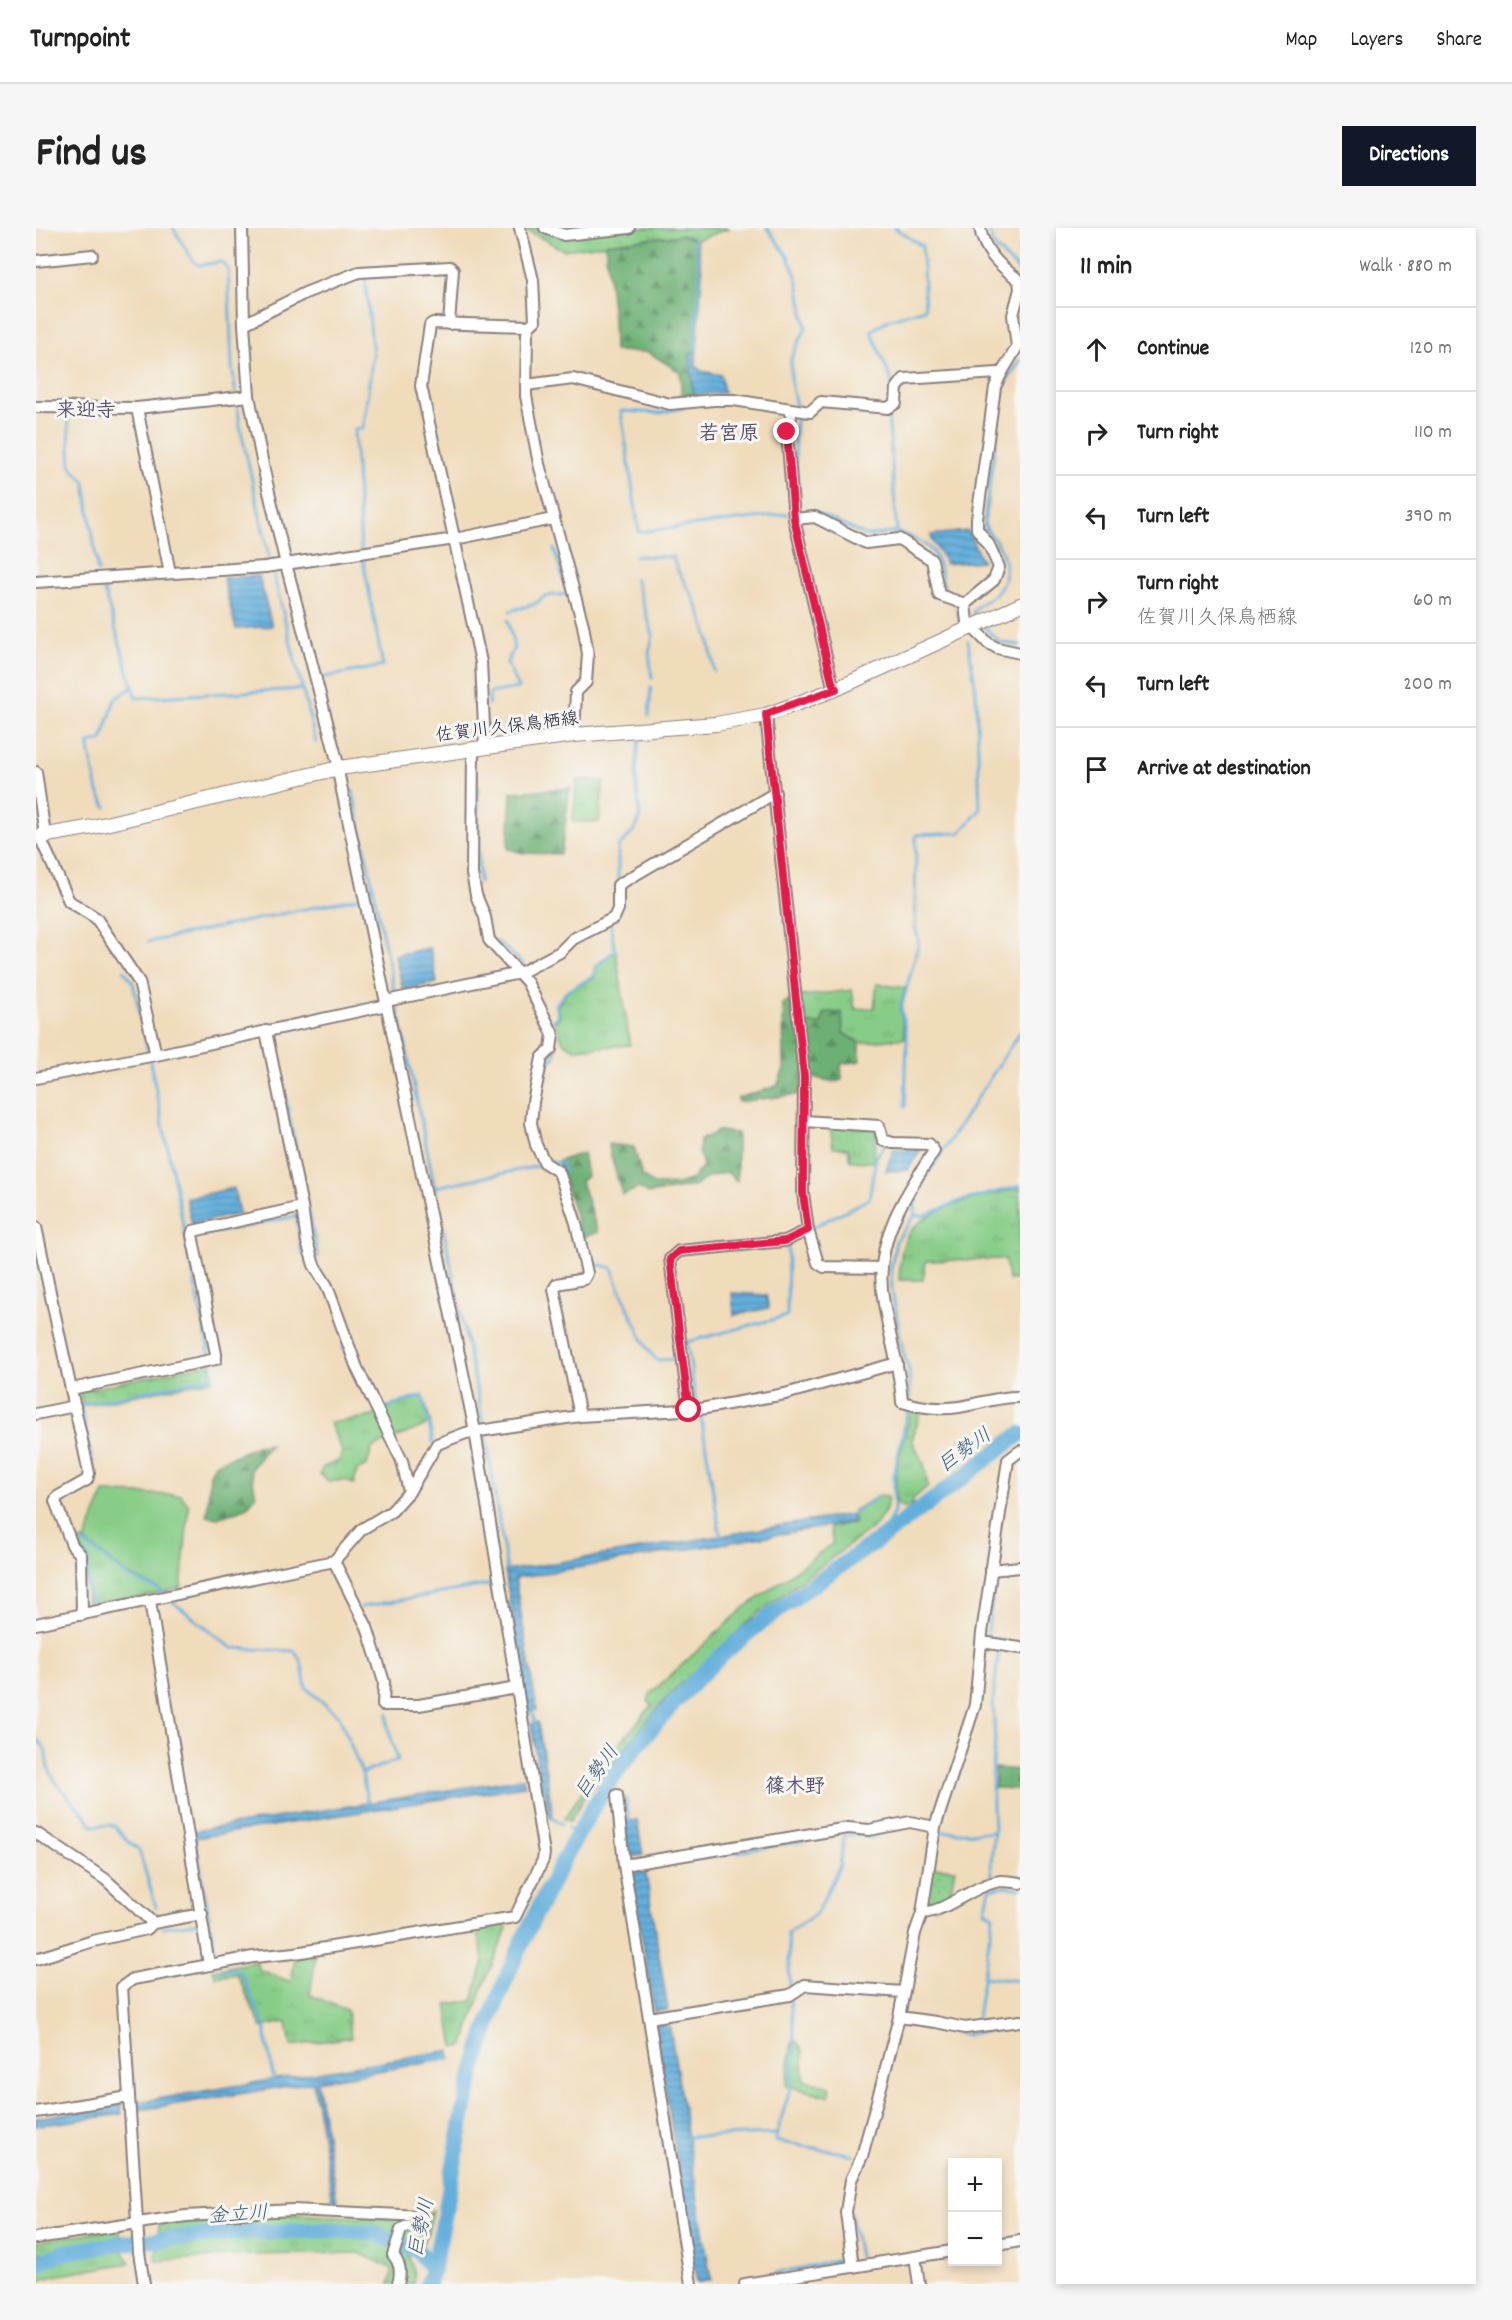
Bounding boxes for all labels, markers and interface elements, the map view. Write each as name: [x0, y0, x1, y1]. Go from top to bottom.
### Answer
text: Turnpoint: [30, 21, 130, 61]
text: Map: [1286, 26, 1317, 56]
text: Layers: [1350, 26, 1403, 56]
text: Share: [1436, 26, 1482, 56]
text: Find us: [36, 126, 147, 186]
button: Directions: [1342, 126, 1476, 186]
text: 11 min: [1080, 249, 1132, 286]
text: Walk · 880 m: [1359, 253, 1452, 281]
icon: ahead: [1080, 333, 1113, 366]
text: Continue: [1137, 334, 1209, 365]
text: 120 m: [1410, 335, 1452, 363]
district label: 来迎寺: [56, 398, 116, 426]
icon: right: [1080, 417, 1113, 450]
route end: [773, 418, 799, 444]
text: Turn right: [1137, 418, 1219, 449]
text: 110 m: [1414, 419, 1452, 447]
district label: 若宮原: [699, 421, 759, 449]
icon: left: [1080, 501, 1113, 534]
text: Turn left: [1137, 502, 1209, 533]
text: 390 m: [1405, 503, 1452, 531]
text: Turn right: [1137, 569, 1219, 600]
icon: right: [1080, 585, 1113, 618]
text: 60 m: [1413, 587, 1452, 615]
text: 佐賀川久保鳥栖線: [1137, 605, 1297, 633]
icon: left: [1080, 669, 1113, 702]
text: Turn left: [1137, 670, 1209, 701]
text: 200 m: [1403, 671, 1452, 699]
street label: 佐賀川久保鳥栖線: [434, 707, 580, 750]
icon: arrive: [1080, 753, 1113, 786]
text: Arrive at destination: [1137, 754, 1311, 785]
route start: [675, 1396, 701, 1422]
water label: 巨勢川: [933, 1422, 998, 1480]
water label: 巨勢川: [570, 1740, 627, 1805]
district label: 篠木野: [765, 1774, 825, 1802]
map controls: [948, 2158, 1002, 2266]
button: +: [948, 2158, 1002, 2212]
water label: 巨勢川: [403, 2195, 443, 2260]
water label: 金立川: [207, 2200, 269, 2232]
button: −: [948, 2212, 1002, 2266]

